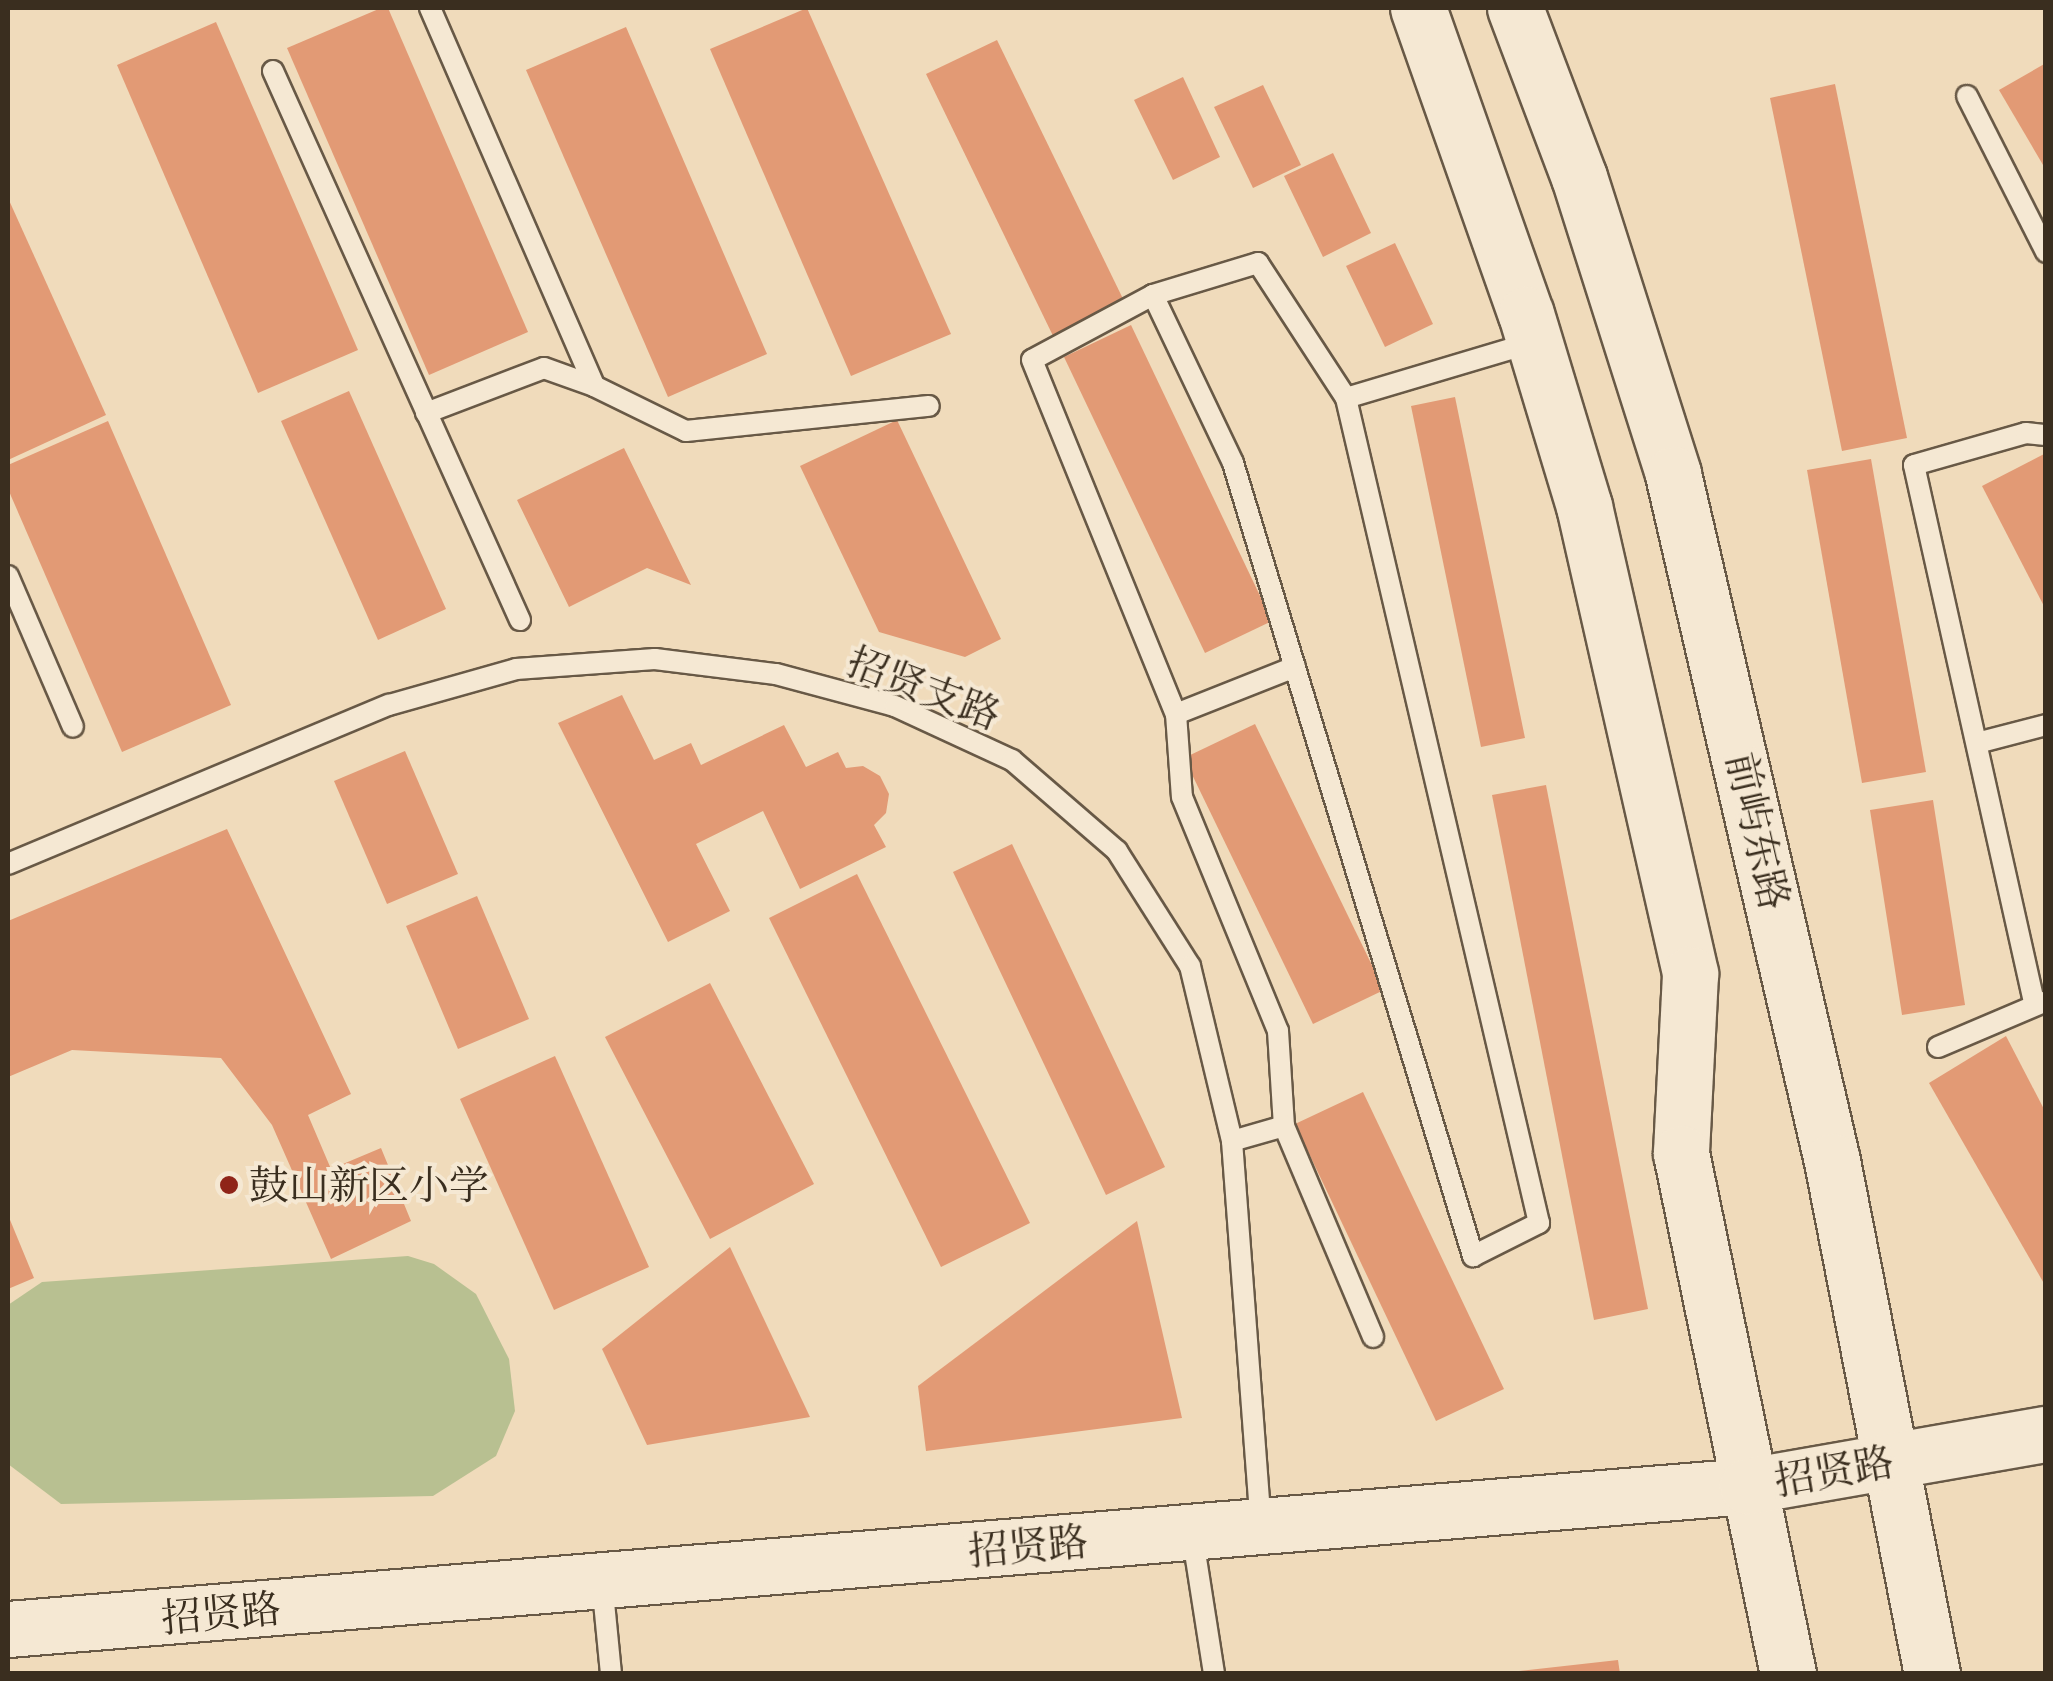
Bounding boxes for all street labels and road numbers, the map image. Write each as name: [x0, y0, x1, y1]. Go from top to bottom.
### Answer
street label: 招贤支路: [841, 637, 1007, 739]
street label: 前屿东路: [1717, 748, 1799, 914]
street label: 招贤路: [1771, 1437, 1897, 1505]
street label: 招贤路: [966, 1517, 1090, 1575]
street label: 招贤路: [159, 1584, 283, 1642]

